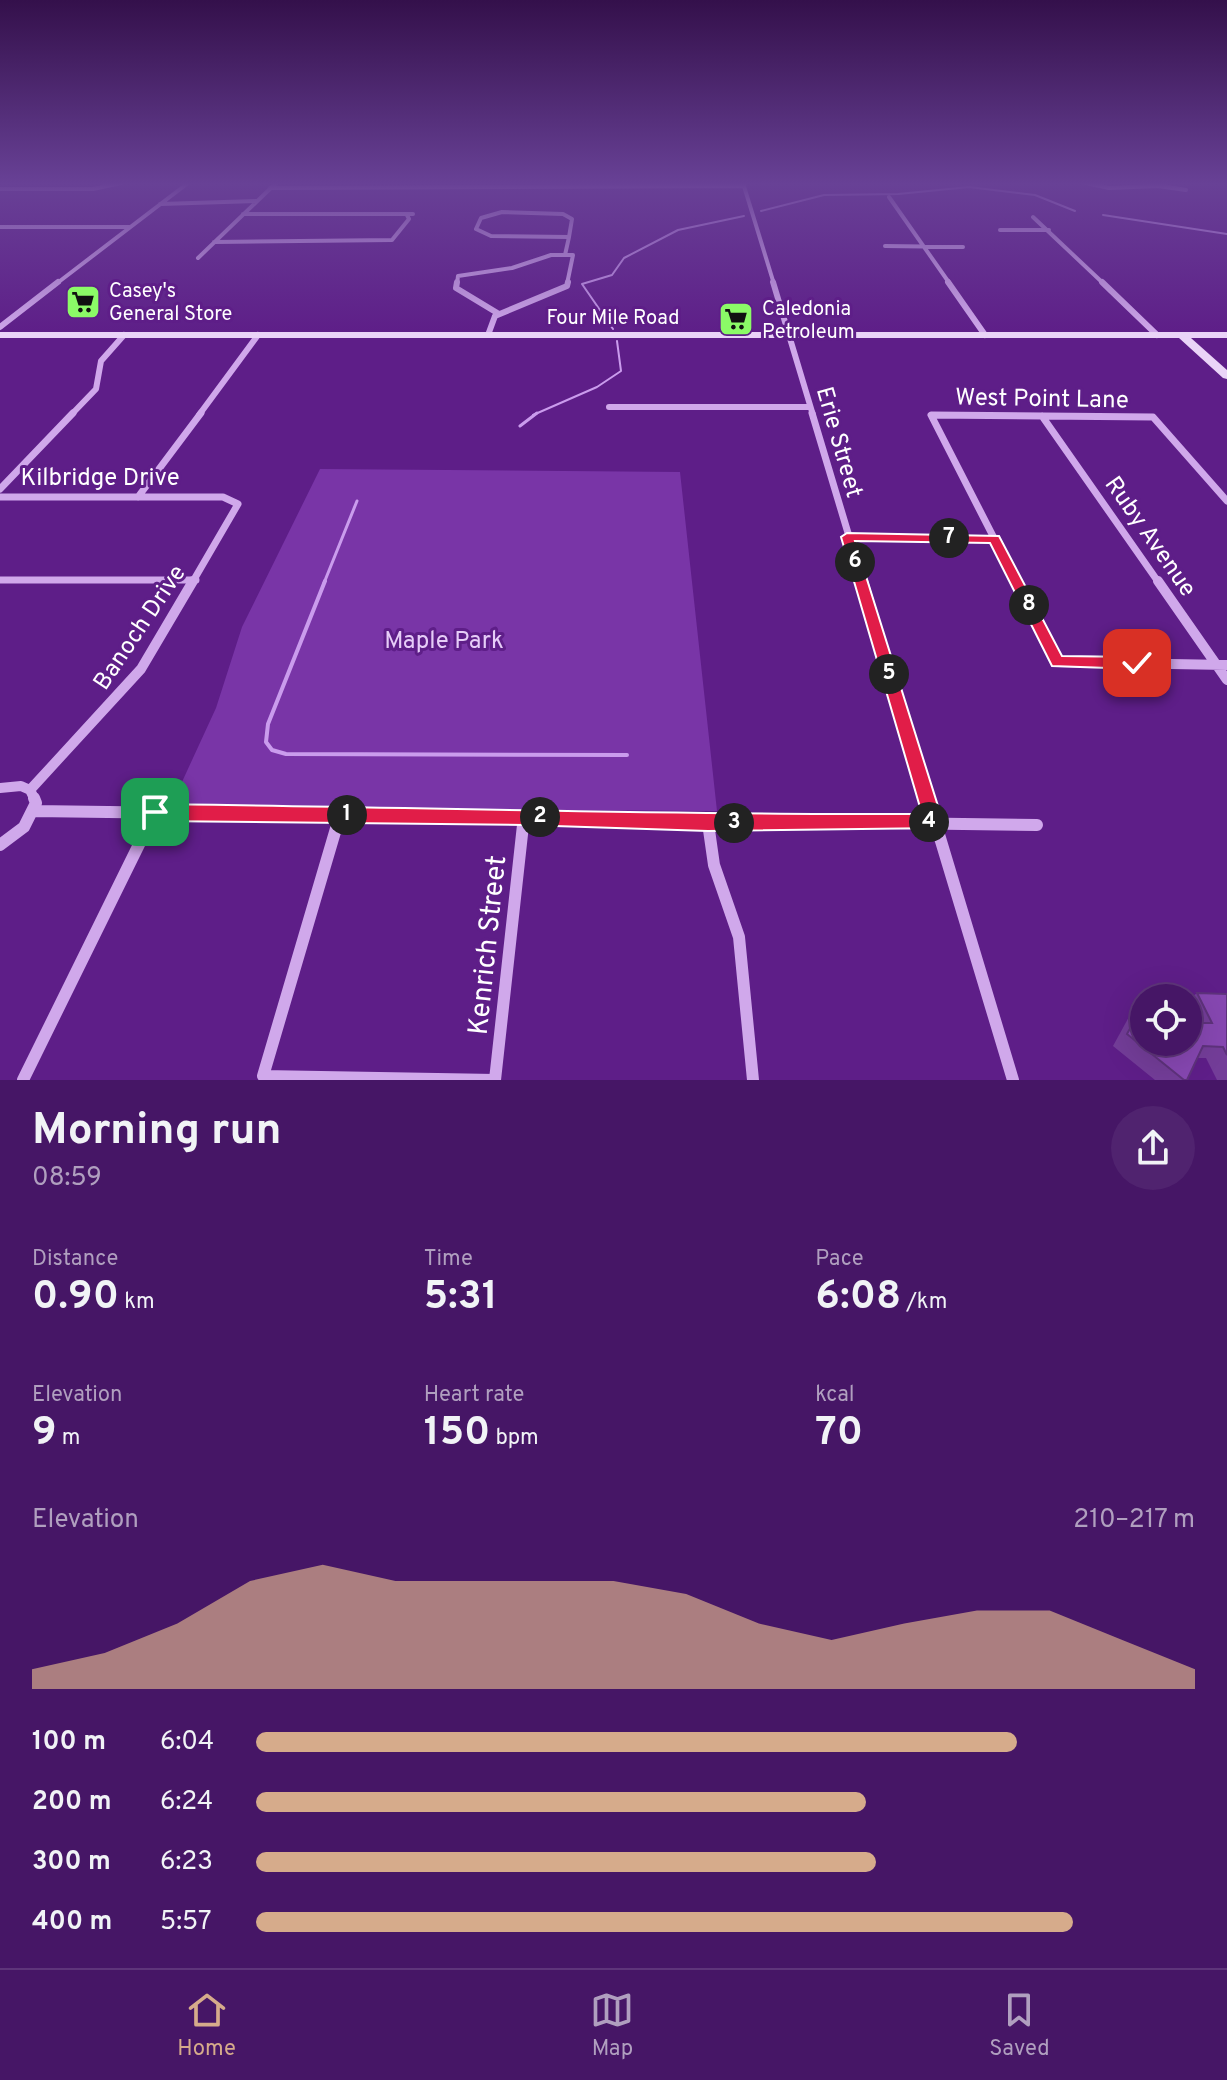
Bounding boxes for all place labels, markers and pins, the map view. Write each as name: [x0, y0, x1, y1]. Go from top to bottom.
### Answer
place label: Casey's General Store: [109, 279, 232, 328]
supermarket icon: Casey's General Store: [64, 283, 102, 321]
place label: Caledonia Petroleum: [762, 297, 855, 346]
supermarket icon: Caledonia Petroleum: [717, 300, 755, 338]
pin: 7: [929, 518, 969, 558]
pin: 6: [835, 542, 875, 582]
pin: 8: [1009, 585, 1049, 625]
pin: [1103, 629, 1171, 697]
pin: 5: [869, 654, 909, 694]
pin: [121, 778, 189, 846]
pin: 1: [327, 795, 367, 835]
pin: 2: [520, 797, 560, 837]
pin: 4: [909, 802, 949, 842]
pin: 3: [714, 803, 754, 843]

